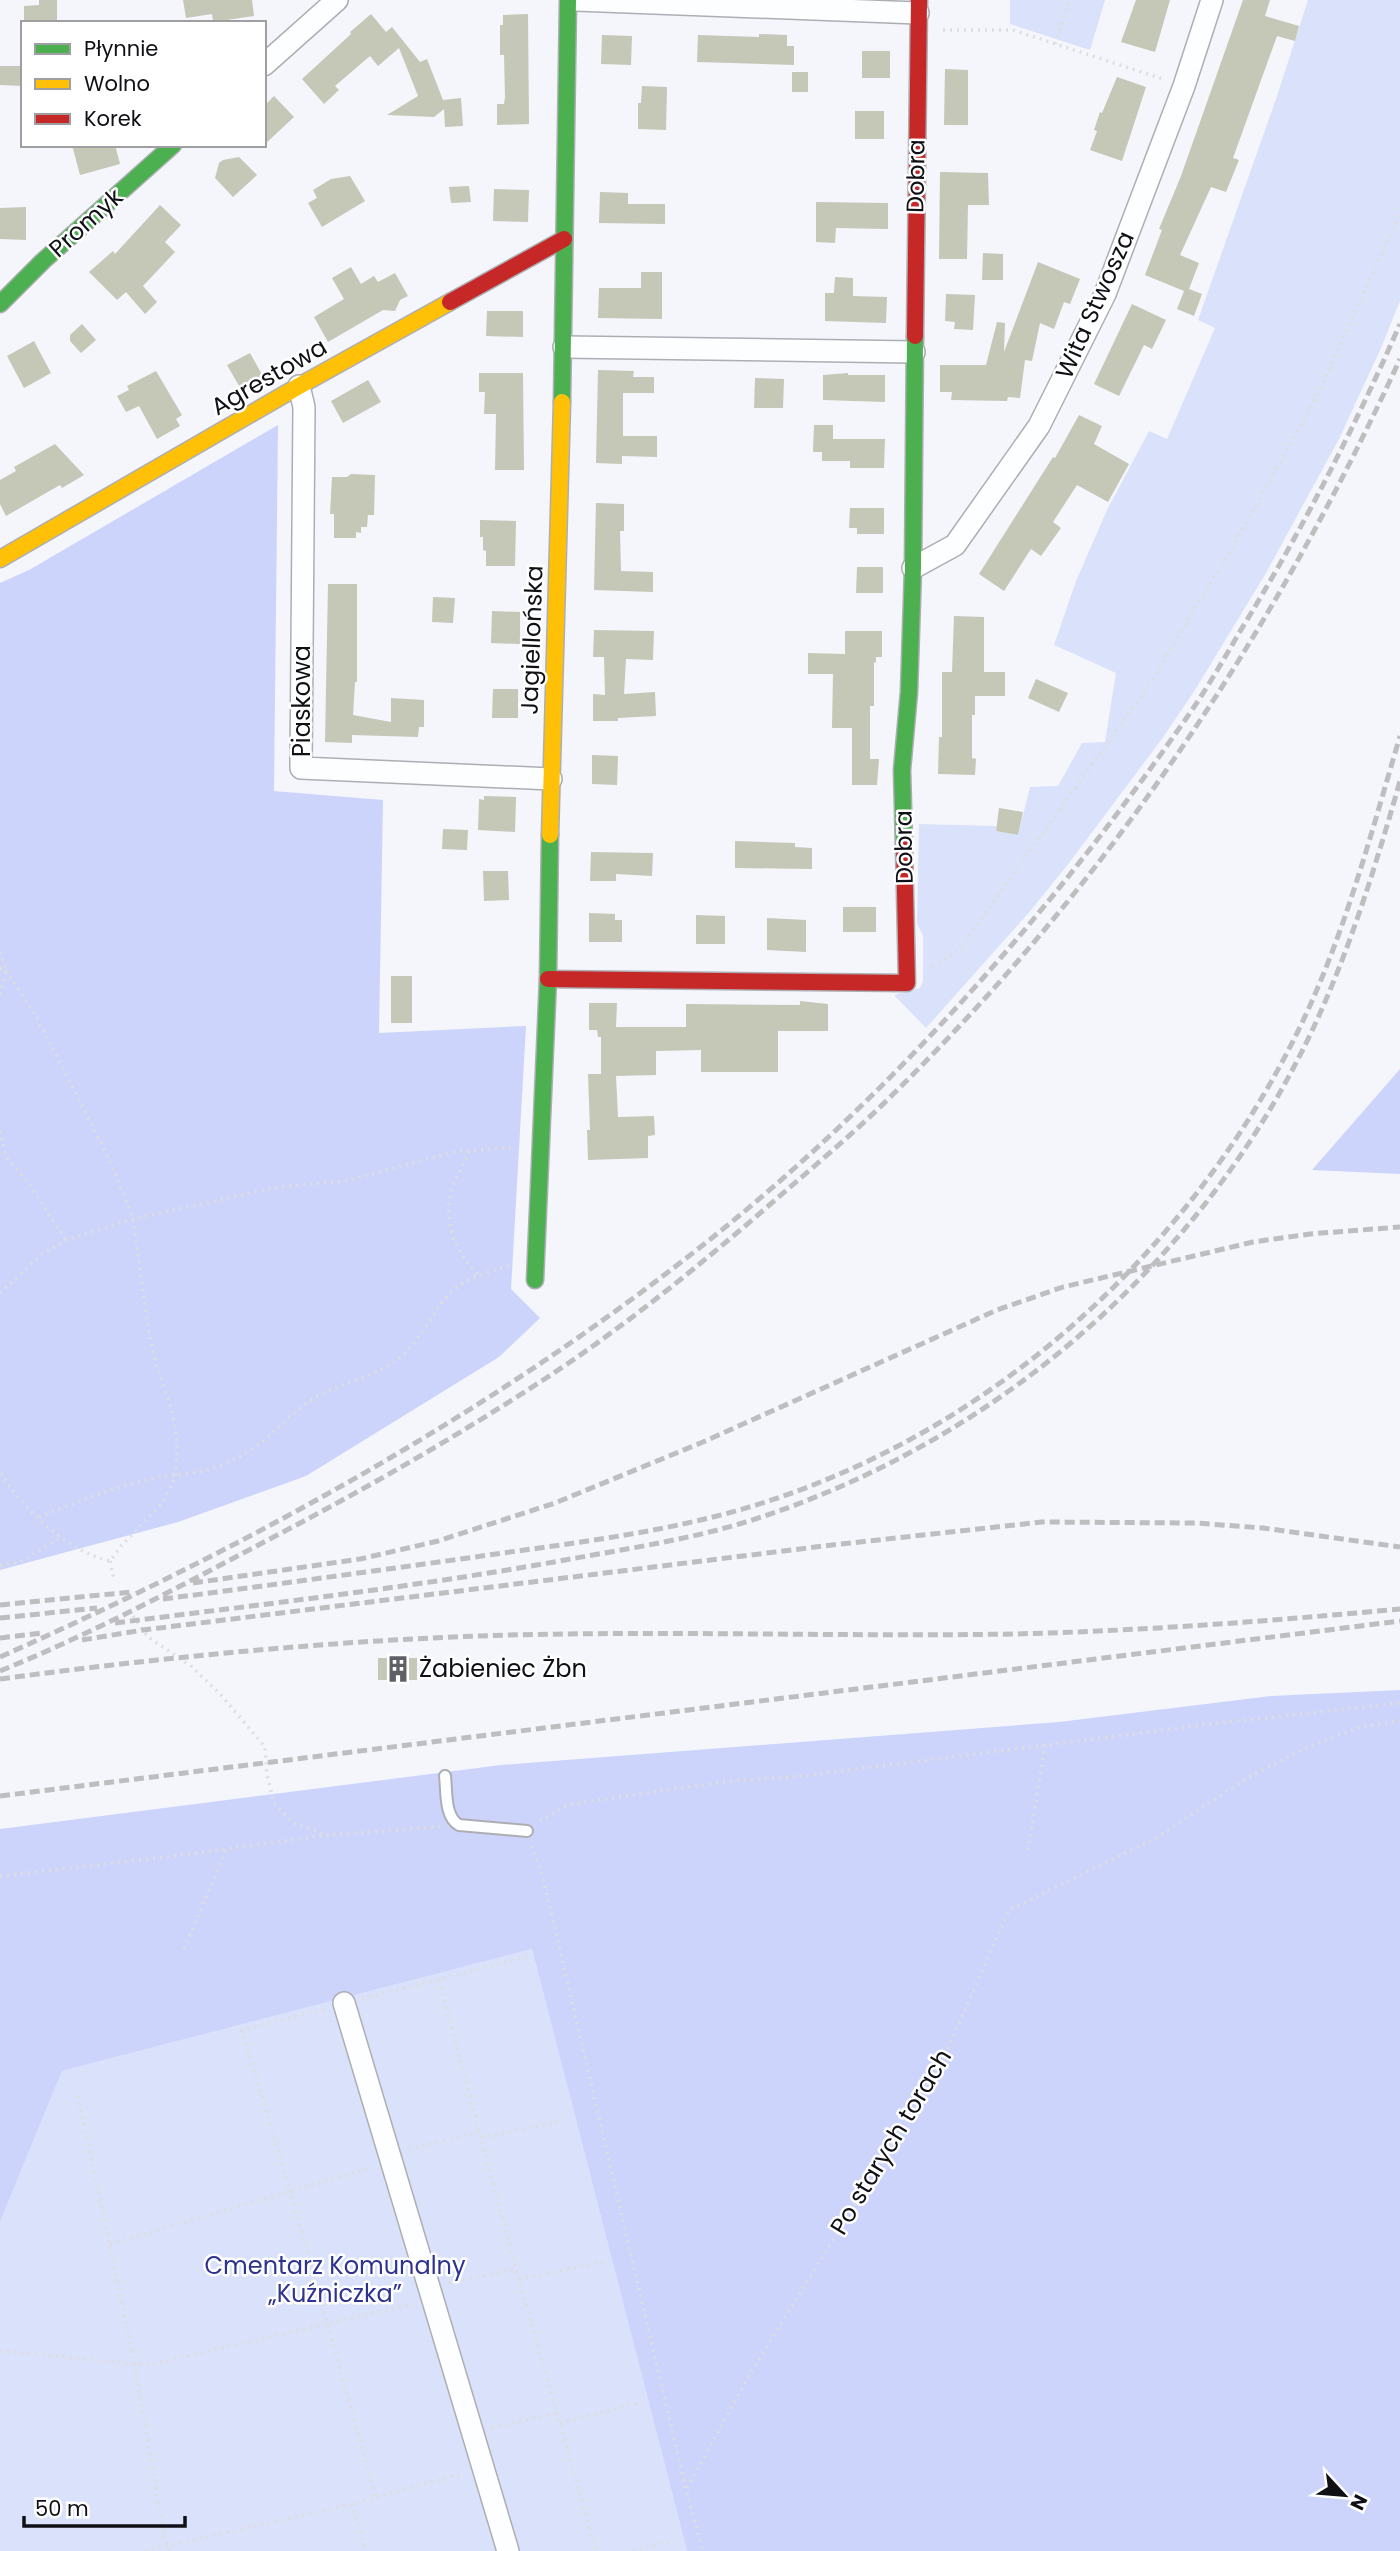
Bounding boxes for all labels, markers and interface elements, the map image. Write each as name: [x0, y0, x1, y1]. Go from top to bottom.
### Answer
legend: [21, 21, 266, 147]
text: Płynnie: [84, 34, 158, 63]
text: Wolno: [84, 69, 150, 98]
text: Korek: [84, 104, 142, 133]
street label: Dobra: [898, 139, 933, 213]
street label: Promyk: [42, 180, 130, 265]
street label: Wita Stwosza: [1047, 226, 1142, 384]
street label: Agrestowa: [205, 330, 333, 423]
street label: Jagiellońska: [512, 565, 551, 715]
street label: Piaskowa: [285, 645, 318, 757]
street label: Dobra: [886, 810, 921, 884]
place label: Żabieniec Żbn: [419, 1652, 587, 1685]
building icon: Żabieniec Żbn: [383, 1654, 413, 1684]
street label: Po starych torach: [822, 2043, 959, 2241]
park label: Cmentarz Komunalny „Kuźniczka”: [205, 2249, 466, 2310]
north arrow: [1309, 2460, 1379, 2530]
scale bar: [24, 2484, 186, 2528]
text: N: [1344, 2490, 1374, 2515]
text: 50 m: [35, 2494, 89, 2523]

